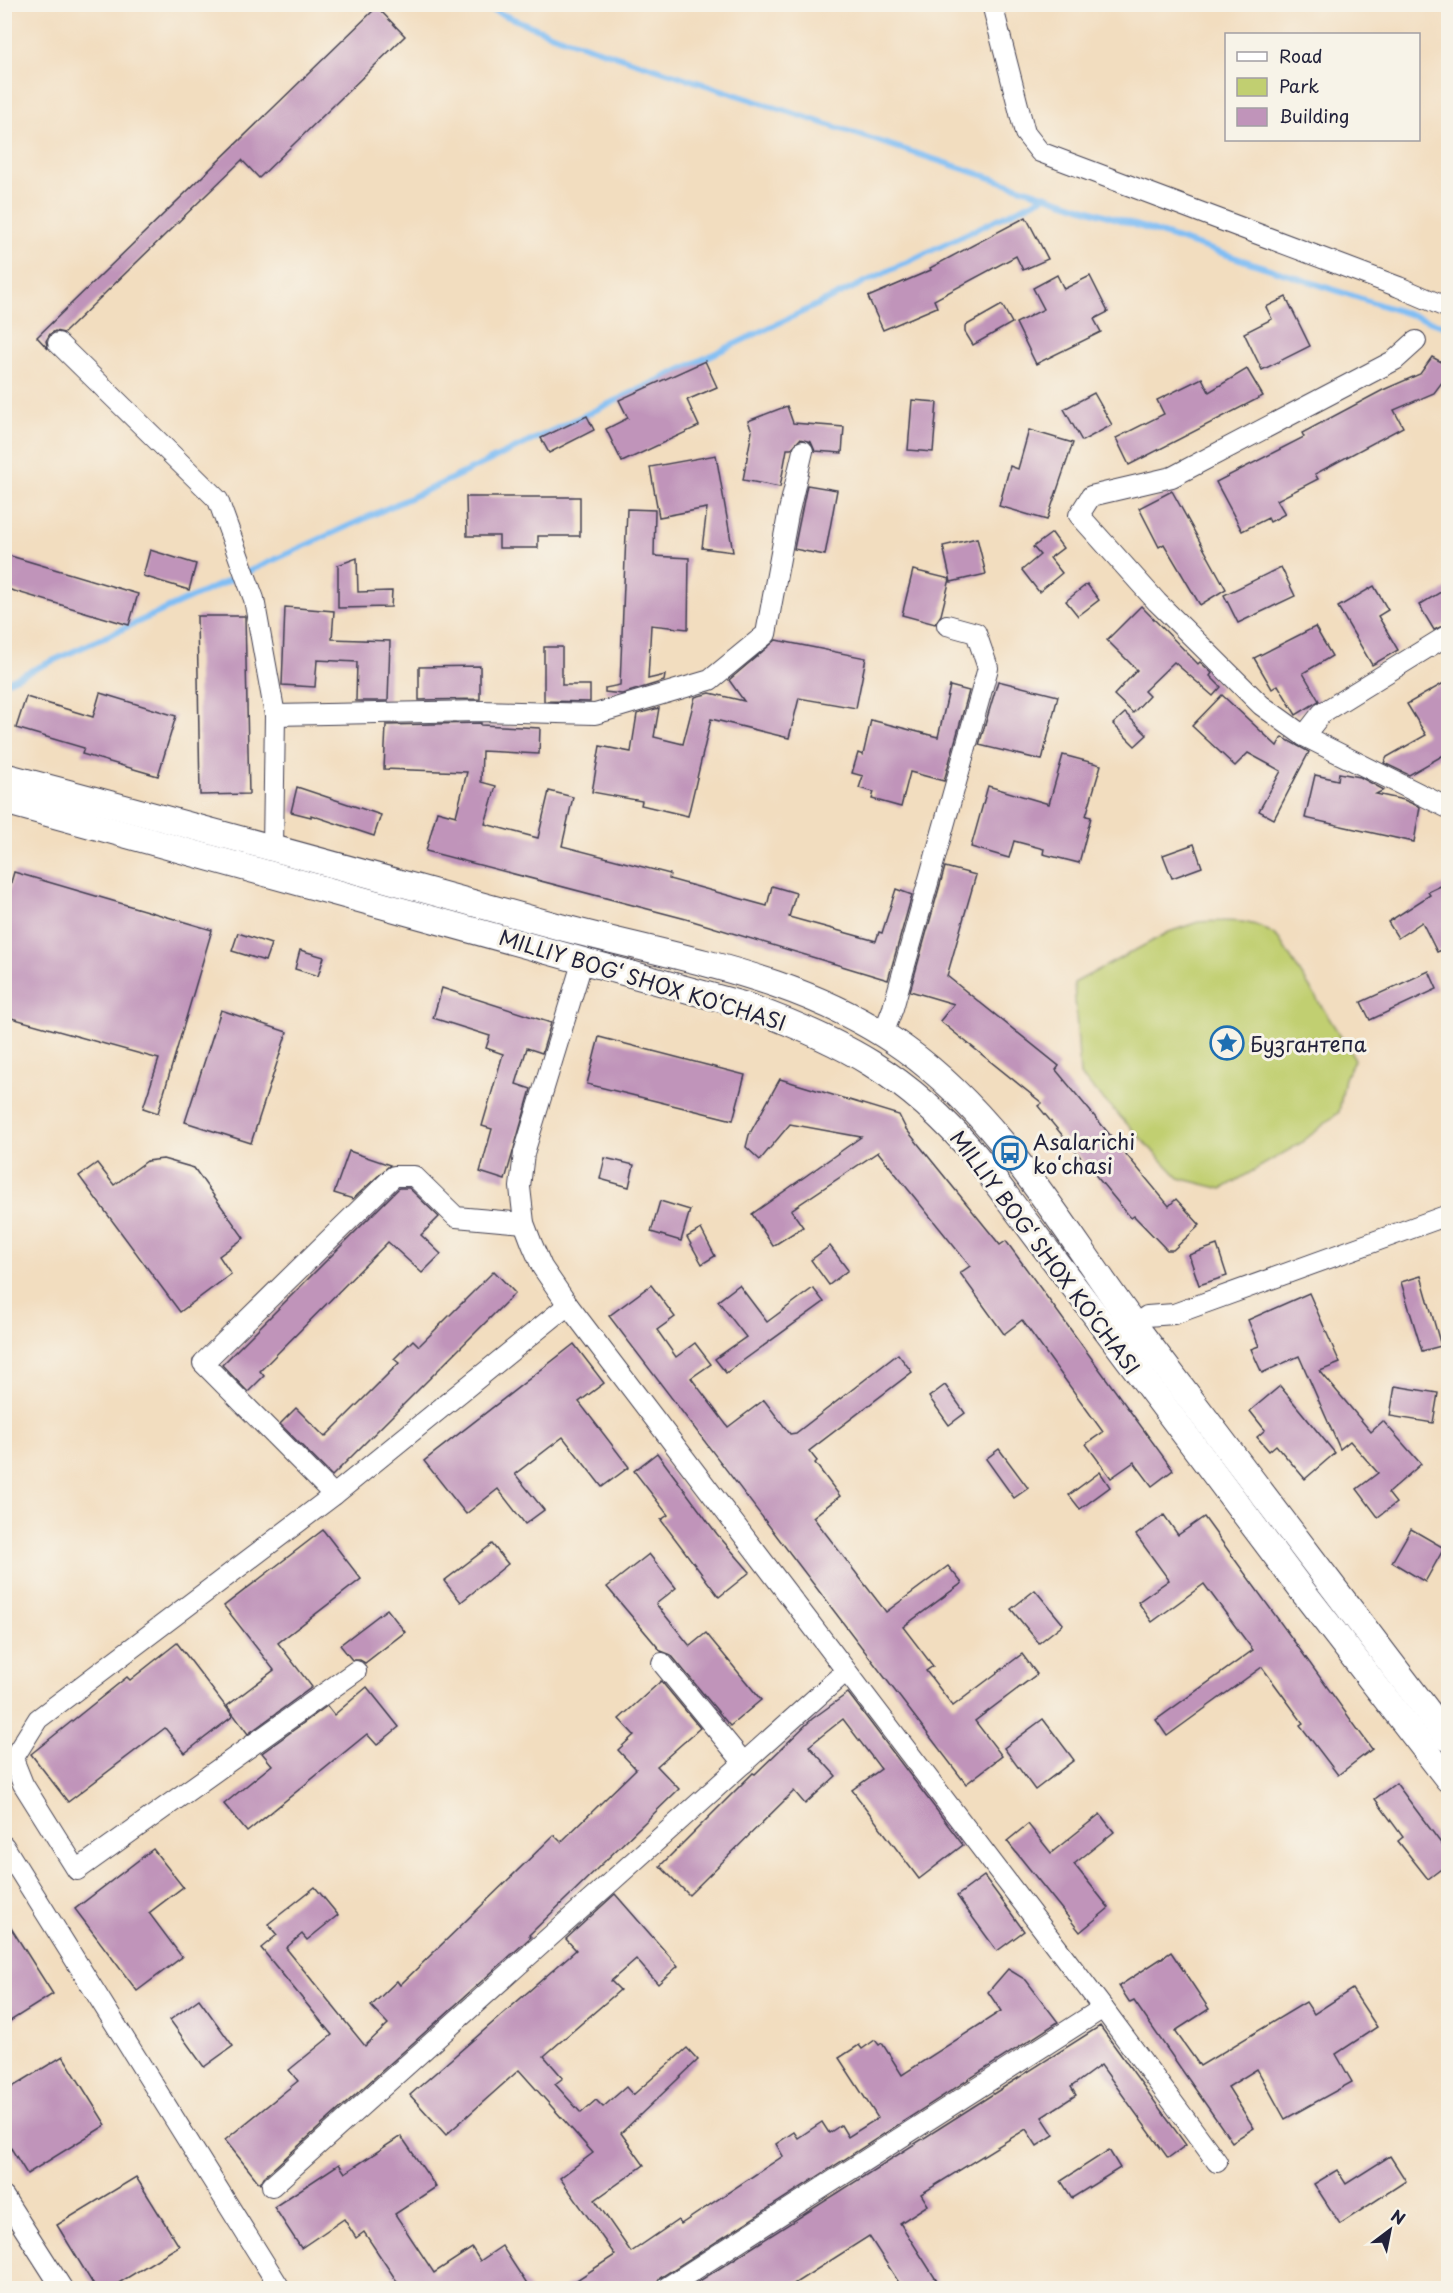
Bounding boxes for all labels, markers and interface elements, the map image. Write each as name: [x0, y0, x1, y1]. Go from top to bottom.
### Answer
legend: [1225, 33, 1420, 141]
text: Road: [1279, 42, 1323, 69]
text: Park: [1279, 72, 1319, 99]
text: Building: [1279, 102, 1349, 129]
street label: MILLIY BOG‘ SHOX KO‘CHASI: [495, 920, 791, 1038]
place icon: Бузгантепа: [1209, 1025, 1245, 1061]
place label: Бузгантепа: [1250, 1027, 1367, 1059]
street label: MILLIY BOG‘ SHOX KO‘CHASI: [943, 1123, 1149, 1381]
place label: Asalarichi koʻchasi: [1033, 1125, 1135, 1181]
bus stop icon: Asalarichi koʻchasi: [992, 1135, 1028, 1171]
north arrow: [1360, 2200, 1420, 2260]
text: N: [1387, 2203, 1410, 2230]

